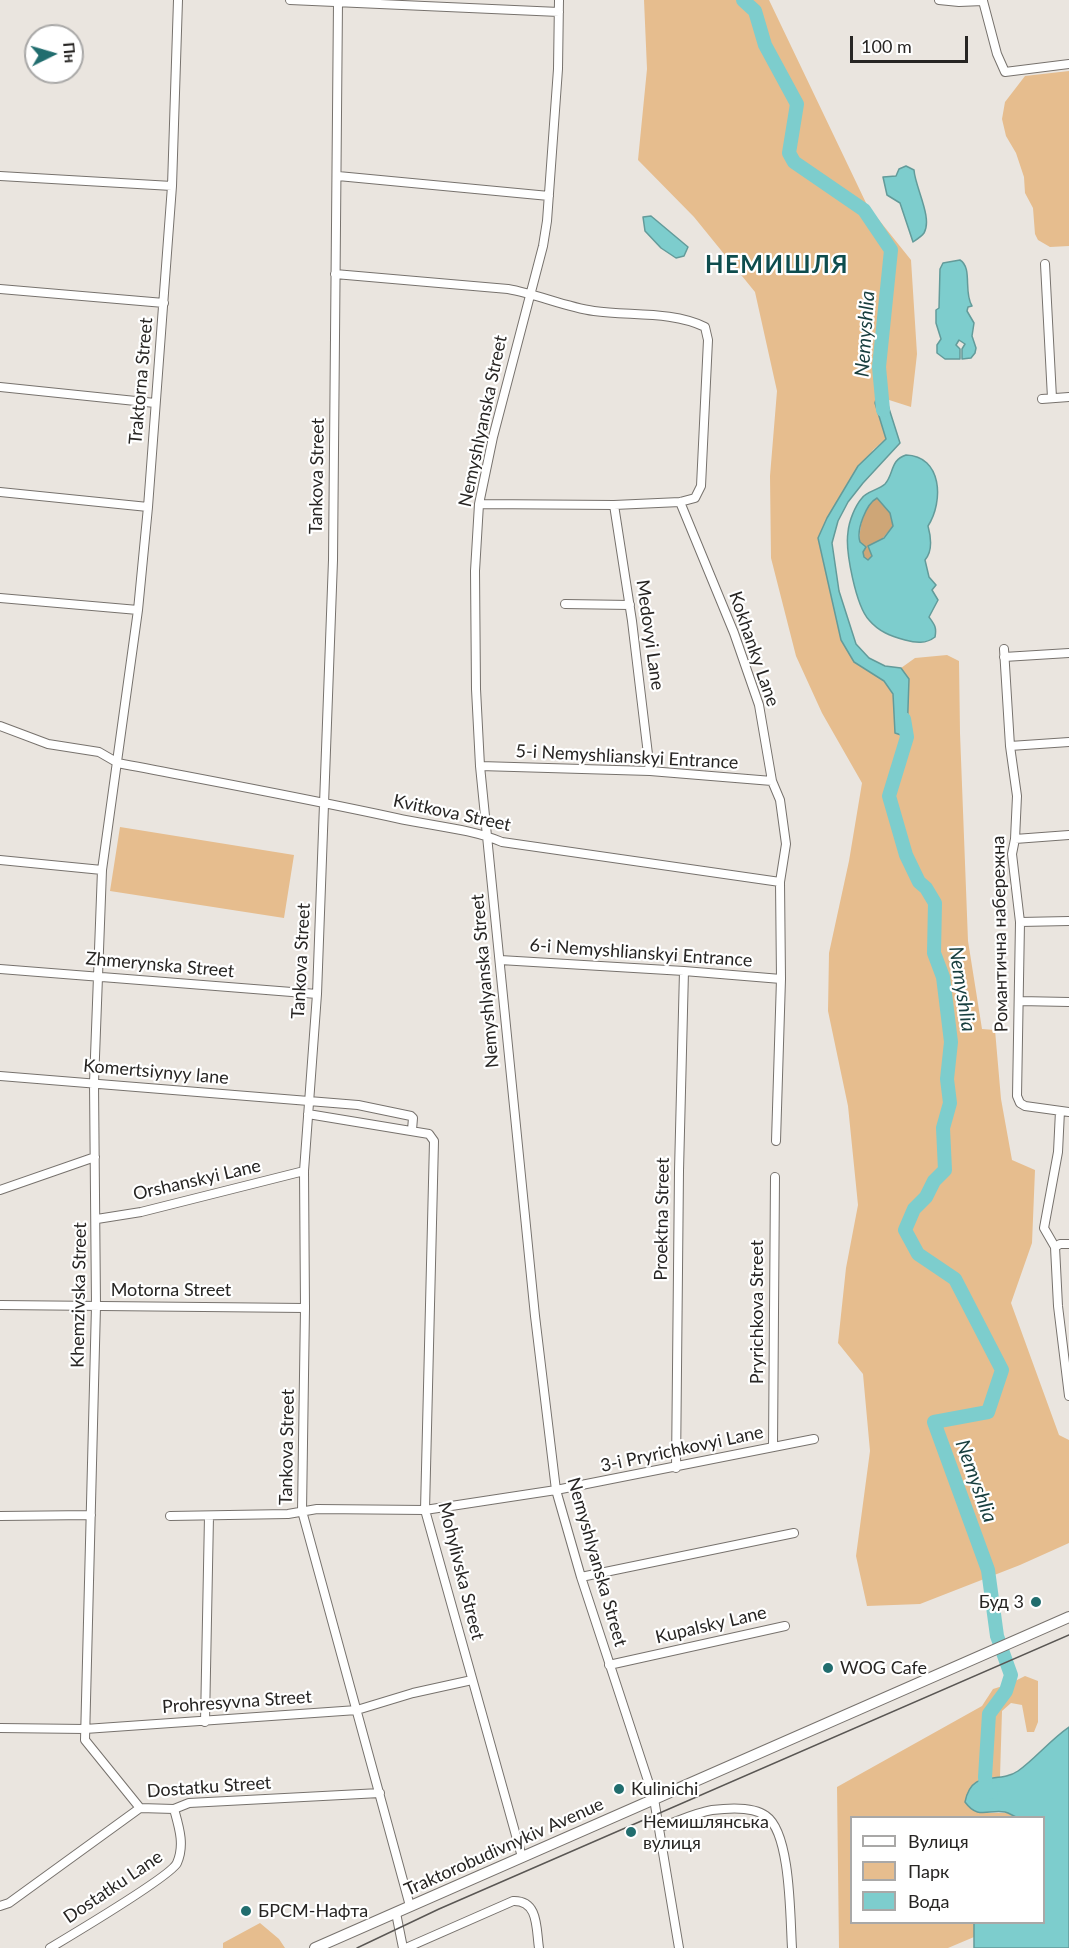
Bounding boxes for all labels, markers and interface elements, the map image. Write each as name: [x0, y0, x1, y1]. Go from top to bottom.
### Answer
north arrow: [24, 24, 84, 84]
scale bar: [853, 24, 972, 62]
text: 100 m: [861, 35, 912, 57]
text: Пн: [60, 41, 81, 64]
district label: НЕМИШЛЯ: [705, 251, 849, 279]
water label: Nemyshlia: [850, 290, 880, 378]
street label: Traktorna Street: [125, 317, 157, 445]
street label: Nemyshlyanska Street: [454, 333, 512, 509]
street label: Tankova Street: [305, 418, 329, 534]
street label: Medovyi Lane: [632, 578, 668, 692]
street label: Kokhanky Lane: [724, 589, 784, 709]
street label: 5-i Nemyshlianskyi Entrance: [515, 740, 739, 774]
street label: Kvitkova Street: [391, 790, 513, 836]
street label: Романтична набережна: [987, 836, 1013, 1032]
street label: Nemyshlyanska Street: [467, 893, 503, 1069]
street label: Tankova Street: [287, 902, 315, 1020]
street label: 6-i Nemyshlianskyi Entrance: [529, 934, 753, 972]
water label: Nemyshlia: [943, 945, 981, 1033]
street label: Zhmerynska Street: [85, 948, 235, 982]
street label: Komertsiynyy lane: [82, 1055, 230, 1089]
street label: Orshanskyi Lane: [131, 1155, 263, 1205]
street label: Proektna Street: [650, 1157, 674, 1281]
street label: Khemzivska Street: [67, 1222, 91, 1368]
street label: Pryrichkova Street: [746, 1240, 768, 1384]
street label: Motorna Street: [111, 1279, 231, 1301]
street label: Tankova Street: [275, 1389, 299, 1505]
street label: 3-i Pryrichkovyi Lane: [599, 1421, 765, 1477]
water label: Nemyshlia: [950, 1436, 1002, 1526]
street label: Nemyshlyanska Street: [563, 1475, 631, 1649]
street label: Mohylivska Street: [433, 1500, 489, 1642]
place label: Буд 3: [979, 1591, 1024, 1613]
marker: Буд 3: [1029, 1595, 1043, 1609]
street label: Kupalsky Lane: [653, 1602, 769, 1648]
place label: WOG Cafe: [840, 1657, 927, 1679]
marker: WOG Cafe: [821, 1661, 835, 1675]
street label: Prohresyvna Street: [161, 1686, 313, 1718]
street label: Dostatku Street: [146, 1772, 272, 1802]
place label: Kulinichi: [631, 1778, 698, 1800]
marker: Kulinichi: [612, 1782, 626, 1796]
street label: Traktorobudivnykiv Avenue: [401, 1793, 607, 1901]
place label: Немишлянська вулиця: [643, 1811, 769, 1854]
legend: [850, 1816, 1045, 1924]
marker: Немишлянська вулиця: [624, 1825, 638, 1839]
text: Вулиця: [908, 1830, 969, 1852]
street label: Dostatku Lane: [59, 1846, 167, 1928]
text: Парк: [908, 1860, 949, 1882]
text: Вода: [908, 1890, 949, 1912]
place label: БРСМ-Нафта: [258, 1900, 368, 1922]
marker: БРСМ-Нафта: [239, 1904, 253, 1918]

